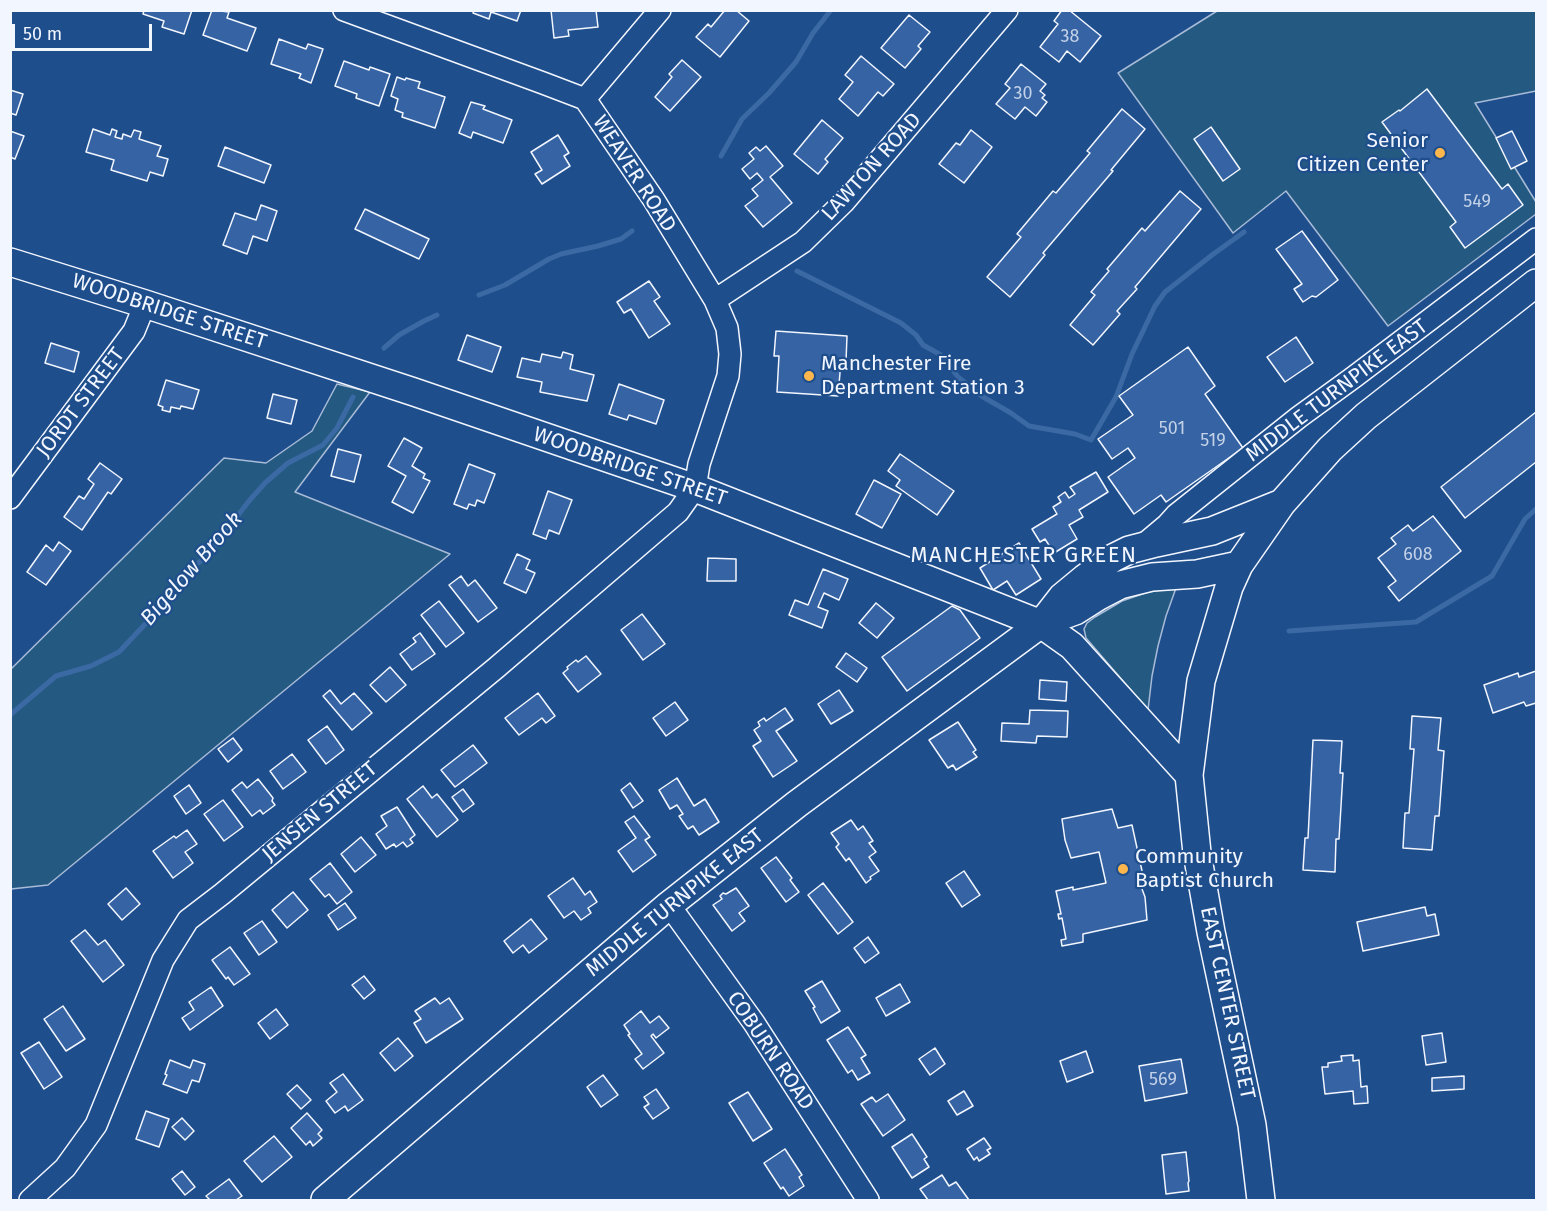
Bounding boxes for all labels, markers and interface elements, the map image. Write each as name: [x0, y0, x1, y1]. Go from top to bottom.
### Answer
scale bar: [15, 12, 154, 50]
text: 50 m: [23, 23, 62, 45]
house number: 38: [1061, 26, 1079, 48]
house number: 30: [1013, 83, 1033, 105]
street label: LAWTON ROAD: [817, 108, 927, 226]
street label: WEAVER ROAD: [587, 111, 681, 237]
place label: Senior Citizen Center: [1297, 128, 1428, 178]
marker: Senior Citizen Center: [1433, 146, 1447, 160]
house number: 549: [1463, 191, 1491, 213]
street label: WOODBRIDGE STREET: [69, 269, 269, 355]
street label: MIDDLE TURNPIKE EAST: [1241, 314, 1433, 468]
street label: JORDT STREET: [32, 343, 130, 463]
place label: Manchester Fire Department Station 3: [821, 351, 1025, 401]
marker: Manchester Fire Department Station 3: [802, 369, 816, 383]
house number: 501: [1159, 418, 1185, 440]
street label: WOODBRIDGE STREET: [530, 422, 730, 512]
house number: 519: [1200, 430, 1226, 452]
water label: Bigelow Brook: [135, 507, 249, 631]
district label: MANCHESTER GREEN: [910, 543, 1138, 569]
house number: 608: [1403, 544, 1433, 566]
street label: JENSEN STREET: [257, 757, 383, 867]
street label: MIDDLE TURNPIKE EAST: [581, 824, 769, 982]
place label: Community Baptist Church: [1135, 844, 1274, 894]
marker: Community Baptist Church: [1116, 862, 1130, 876]
street label: EAST CENTER STREET: [1194, 904, 1260, 1102]
street label: COBURN ROAD: [721, 987, 819, 1115]
house number: 569: [1149, 1069, 1177, 1091]

